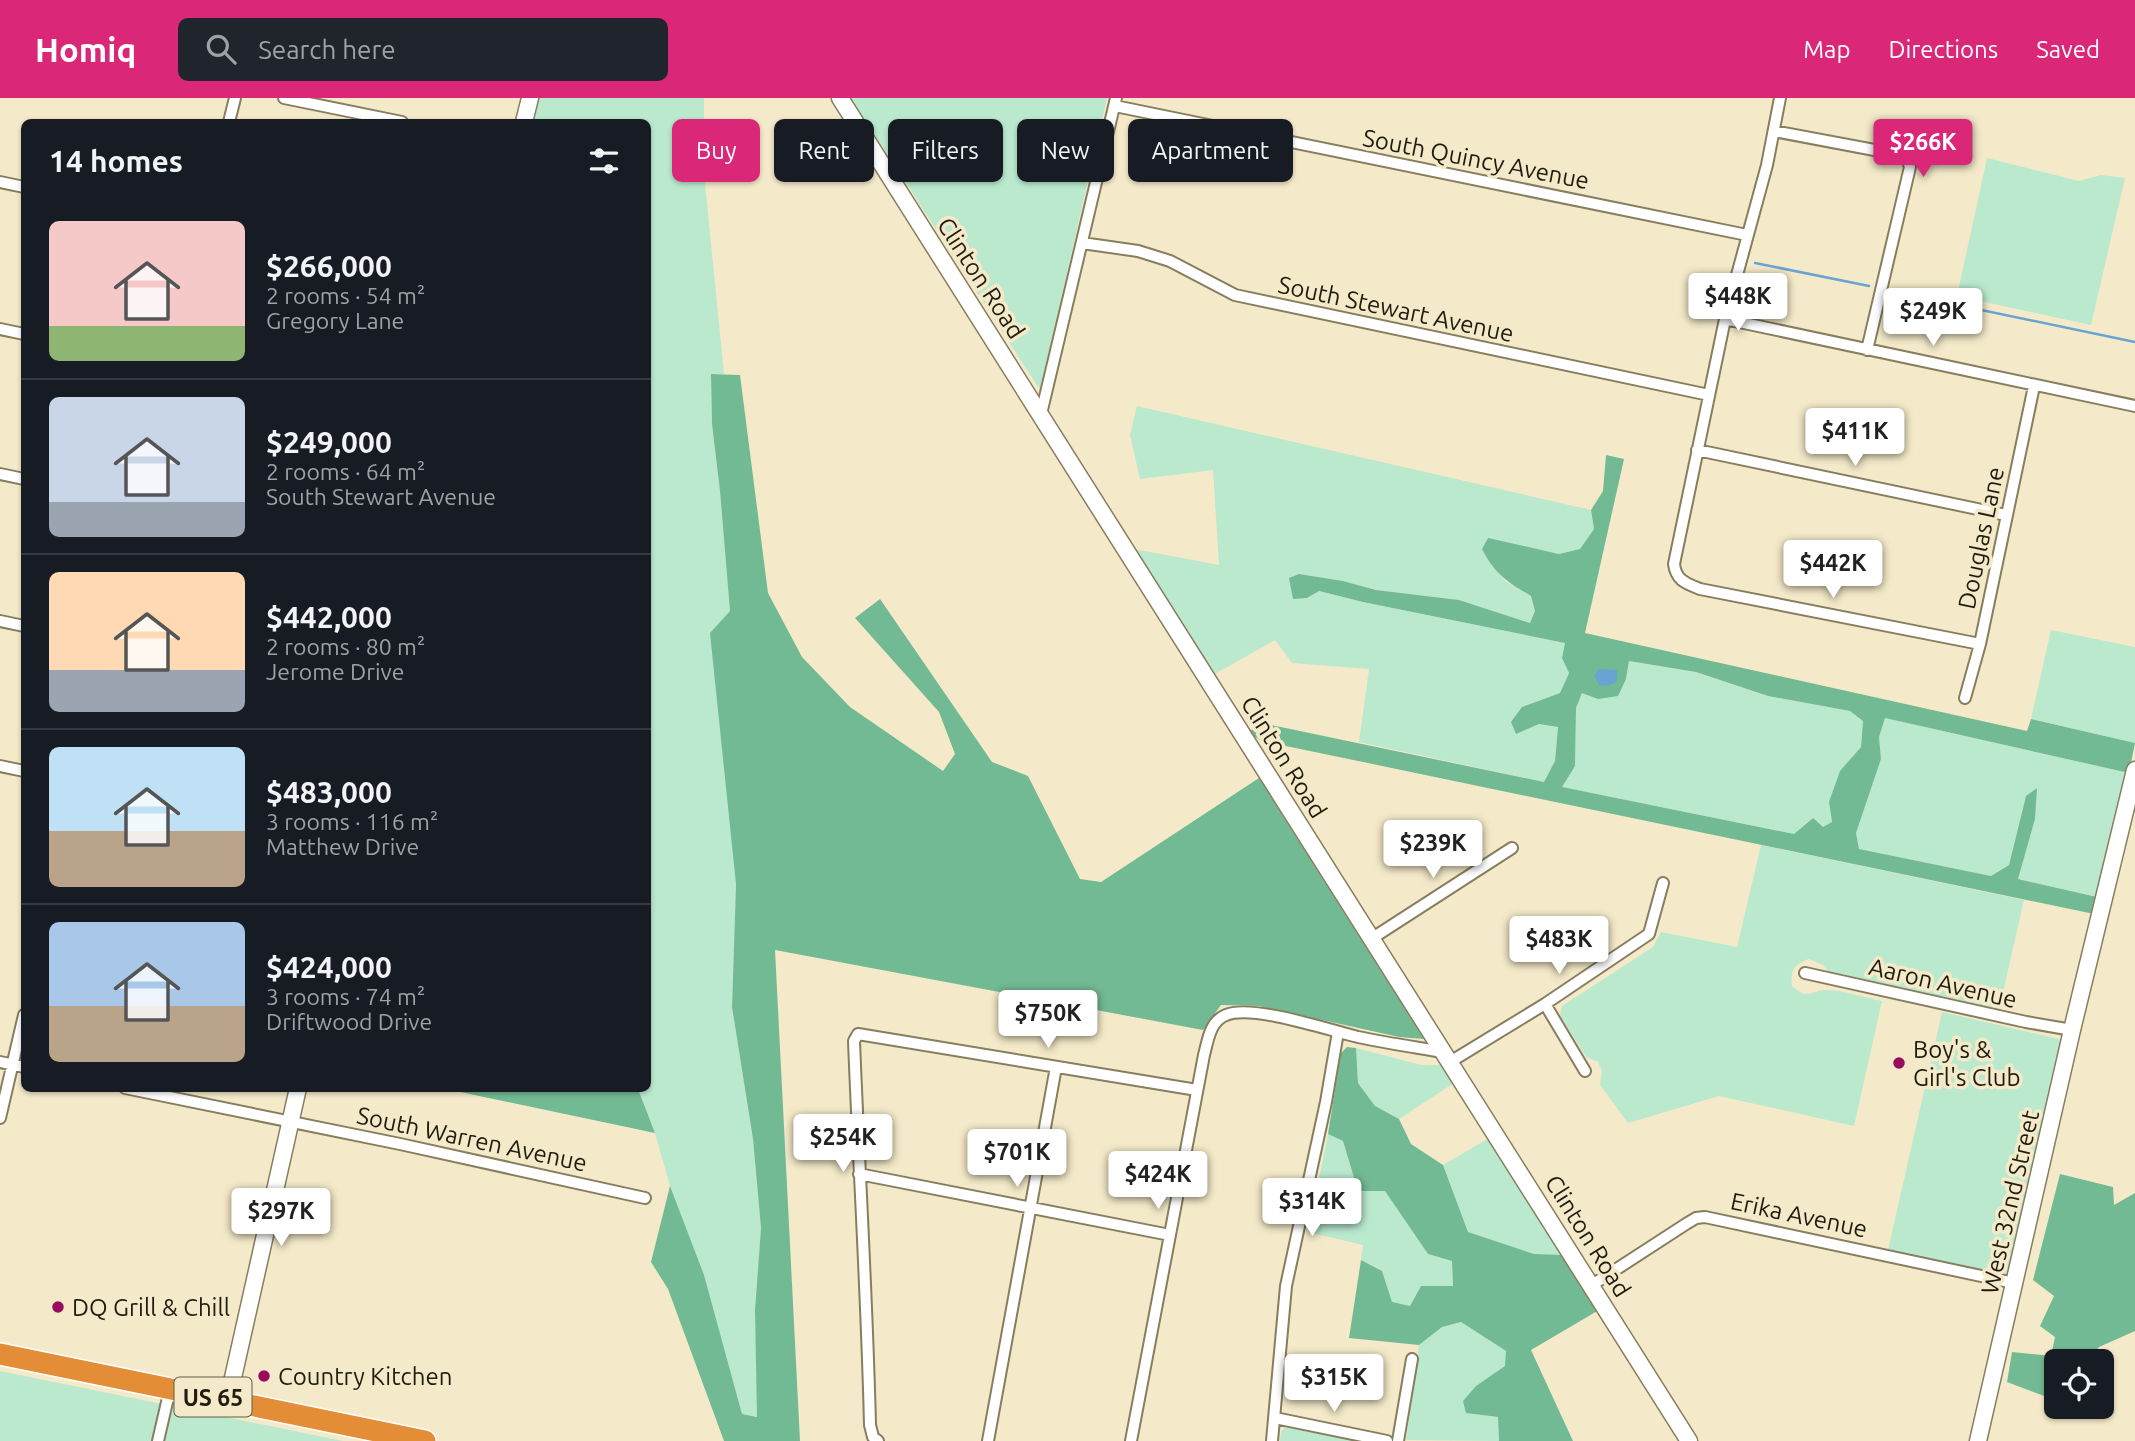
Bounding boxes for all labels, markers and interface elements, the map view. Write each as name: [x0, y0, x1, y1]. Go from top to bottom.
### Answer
search box: [178, 18, 668, 81]
icon: search: [202, 30, 240, 68]
text: Homiq: [35, 31, 136, 68]
text: Search here: [258, 35, 396, 64]
text: Map: [1803, 36, 1850, 63]
text: Directions: [1888, 36, 1998, 63]
text: Saved: [2036, 36, 2100, 63]
chip: Buy: [672, 119, 760, 182]
chip: Rent: [774, 119, 874, 182]
chip: Filters: [888, 119, 1003, 182]
chip: New: [1017, 119, 1114, 182]
chip: Apartment: [1128, 119, 1293, 182]
pin: $266K: [1874, 120, 1972, 179]
street label: South Quincy Avenue: [1360, 124, 1592, 194]
text: $266K: [1889, 129, 1957, 154]
icon: filters: [585, 142, 623, 180]
text: 14 homes: [49, 144, 183, 178]
street label: Clinton Road: [932, 213, 1030, 343]
icon: home: [105, 249, 189, 333]
text: $266,000: [266, 249, 392, 283]
street label: South Stewart Avenue: [1276, 271, 1516, 347]
pin: $448K: [1689, 274, 1787, 333]
text: 2 rooms · 54 m²: [266, 283, 425, 308]
text: $448K: [1704, 283, 1772, 308]
pin: $249K: [1884, 288, 1982, 348]
text: $249K: [1899, 298, 1967, 323]
text: Gregory Lane: [266, 308, 404, 333]
pin: $411K: [1806, 408, 1904, 468]
text: $411K: [1821, 418, 1889, 443]
icon: home: [105, 425, 189, 509]
text: $249,000: [266, 425, 392, 459]
text: 2 rooms · 64 m²: [266, 459, 425, 484]
street label: Douglas Lane: [1953, 464, 2009, 612]
text: South Stewart Avenue: [266, 484, 496, 509]
pin: $442K: [1784, 540, 1882, 600]
text: $442K: [1799, 550, 1867, 575]
icon: home: [105, 600, 189, 684]
text: $442,000: [266, 600, 392, 634]
text: 2 rooms · 80 m²: [266, 634, 425, 659]
text: Jerome Drive: [266, 659, 404, 684]
street label: Clinton Road: [1236, 691, 1332, 823]
icon: home: [105, 775, 189, 859]
text: $483,000: [266, 775, 392, 809]
text: 3 rooms · 116 m²: [266, 809, 438, 834]
pin: $239K: [1384, 820, 1482, 880]
text: $239K: [1399, 830, 1467, 855]
text: Matthew Drive: [266, 834, 419, 859]
pin: $483K: [1510, 916, 1608, 976]
text: $483K: [1525, 926, 1593, 951]
icon: home: [105, 950, 189, 1034]
text: $424,000: [266, 950, 392, 984]
street label: Aaron Avenue: [1866, 953, 2020, 1013]
text: 3 rooms · 74 m²: [266, 984, 425, 1009]
pin: $750K: [999, 990, 1097, 1050]
text: $750K: [1014, 1000, 1082, 1025]
text: Driftwood Drive: [266, 1009, 432, 1034]
place label: Boy's & Girl's Club: [1913, 1036, 2021, 1091]
marker: Boy's & Girl's Club: [1891, 1055, 1907, 1071]
street label: South Warren Avenue: [355, 1101, 589, 1177]
street label: West 32nd Street: [1976, 1107, 2044, 1297]
pin: $254K: [794, 1114, 892, 1174]
text: $254K: [809, 1124, 877, 1149]
pin: $701K: [968, 1130, 1066, 1189]
text: $701K: [983, 1139, 1051, 1164]
pin: $424K: [1109, 1152, 1207, 1211]
text: $424K: [1124, 1161, 1192, 1186]
street label: Clinton Road: [1540, 1170, 1636, 1302]
pin: $314K: [1263, 1178, 1361, 1238]
street label: Erika Avenue: [1728, 1187, 1870, 1243]
pin: $297K: [232, 1188, 330, 1248]
text: $314K: [1278, 1188, 1346, 1213]
text: $297K: [247, 1198, 315, 1223]
place label: DQ Grill & Chill: [72, 1294, 230, 1321]
marker: DQ Grill & Chill: [50, 1299, 66, 1315]
map controls: [2044, 1349, 2114, 1419]
button: locate: [2044, 1349, 2114, 1419]
pin: $315K: [1285, 1354, 1383, 1414]
place label: Country Kitchen: [278, 1363, 452, 1390]
text: $315K: [1300, 1364, 1368, 1389]
marker: Country Kitchen: [256, 1368, 272, 1384]
road number: US 65: [174, 1378, 252, 1416]

